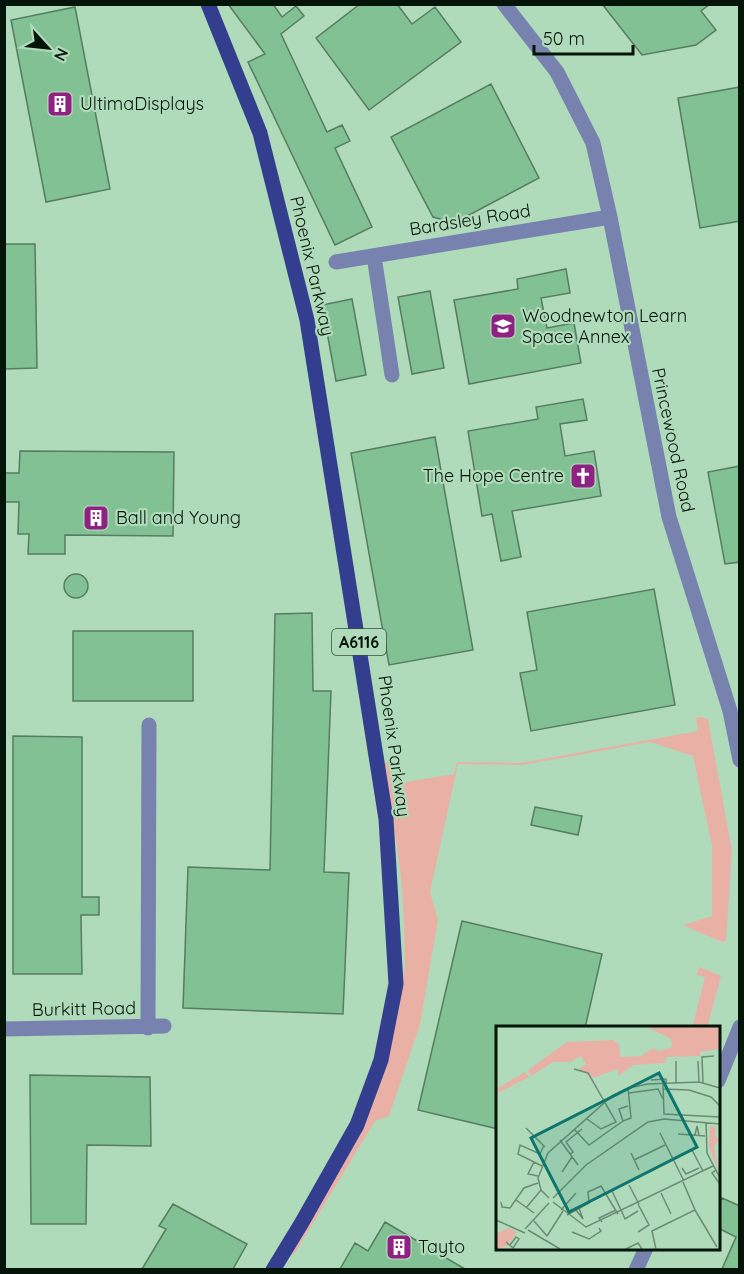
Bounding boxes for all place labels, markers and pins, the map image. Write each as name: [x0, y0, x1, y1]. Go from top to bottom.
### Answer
building icon: UltimaDisplays: [45, 89, 75, 119]
place label: UltimaDisplays: [80, 92, 204, 115]
place label: Woodnewton Learn Space Annex: [522, 304, 687, 348]
school or university icon: Woodnewton Learn Space Annex: [488, 311, 518, 341]
church icon: The Hope Centre: [568, 461, 598, 491]
place label: The Hope Centre: [423, 464, 564, 487]
building icon: Ball and Young: [81, 503, 111, 533]
place label: Ball and Young: [116, 506, 241, 529]
building icon: Tayto: [384, 1232, 414, 1262]
place label: Tayto: [418, 1235, 465, 1258]

